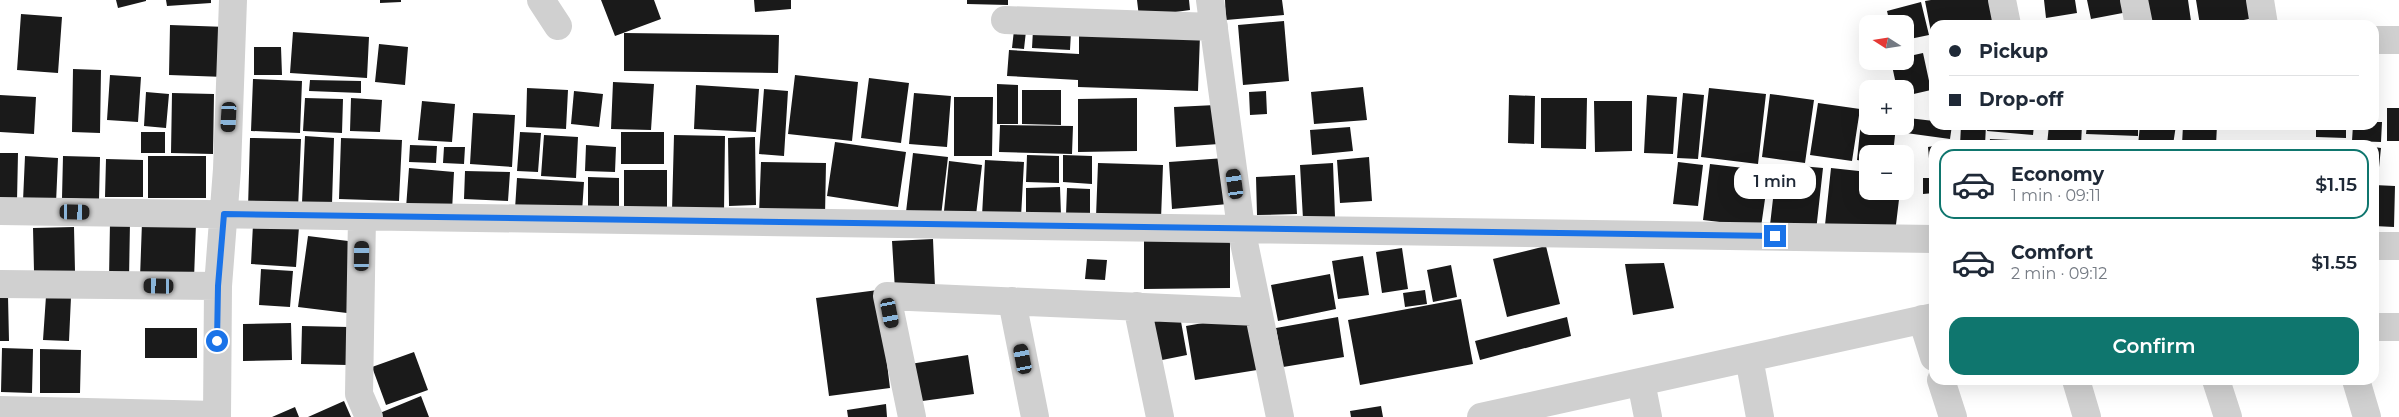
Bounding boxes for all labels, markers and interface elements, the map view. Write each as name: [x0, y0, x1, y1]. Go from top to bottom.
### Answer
north arrow: [1859, 15, 1914, 70]
map controls: [1859, 15, 1914, 200]
text: Pickup: [1979, 40, 2048, 63]
button: +: [1859, 80, 1914, 135]
text: Drop-off: [1979, 88, 2063, 111]
car: [220, 102, 237, 132]
button: −: [1859, 145, 1914, 200]
icon: car: [1951, 162, 1996, 207]
text: Economy: [2011, 163, 2104, 186]
callout: 1 min: [1734, 164, 1816, 198]
car: [1225, 168, 1244, 200]
text: 1 min: [1754, 172, 1796, 191]
text: $1.15: [2315, 173, 2357, 196]
text: 1 min · 09:11: [2011, 186, 2101, 205]
car: [59, 204, 90, 220]
route end: [1764, 225, 1786, 247]
icon: car: [1951, 240, 1996, 285]
car: [354, 241, 369, 271]
text: Comfort: [2011, 241, 2093, 264]
text: $1.55: [2311, 251, 2357, 274]
text: 2 min · 09:12: [2011, 264, 2107, 283]
car: [143, 278, 174, 294]
car: [879, 297, 900, 329]
button: Confirm: [1949, 317, 2359, 375]
route start: [206, 330, 228, 352]
car: [1012, 343, 1033, 375]

